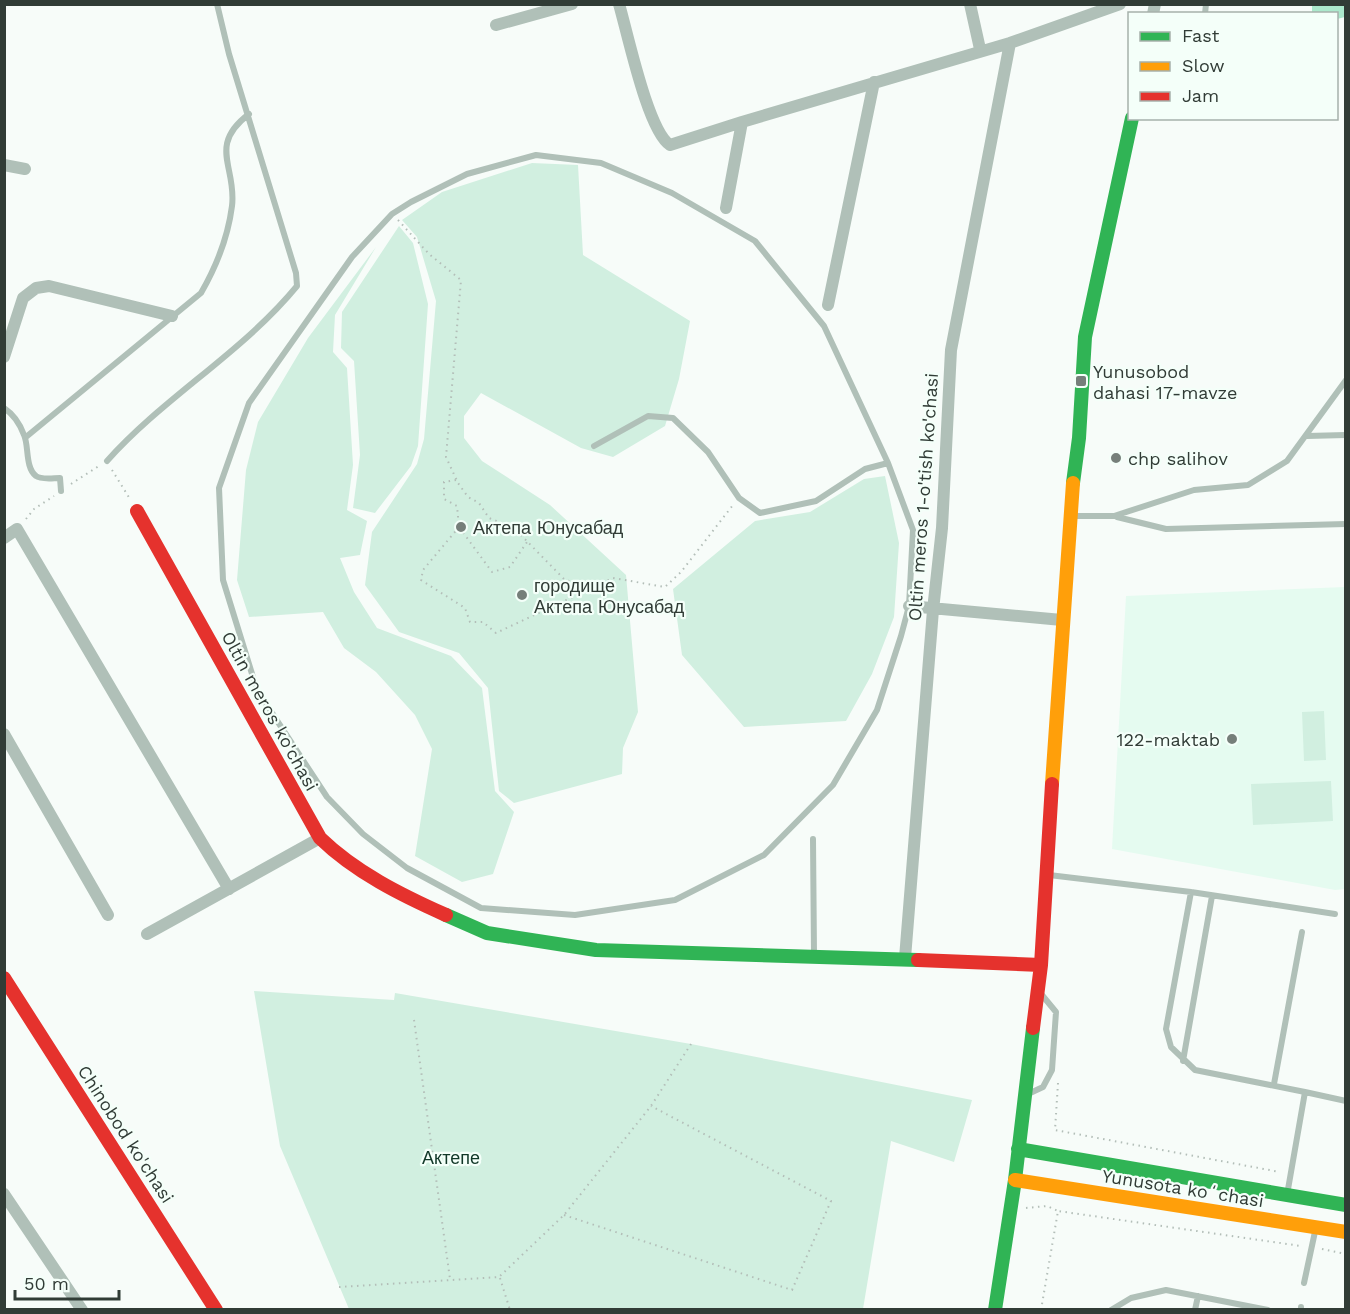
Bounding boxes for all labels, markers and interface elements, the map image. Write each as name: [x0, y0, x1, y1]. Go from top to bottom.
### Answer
legend: [1128, 12, 1338, 120]
text: Fast: [1182, 25, 1220, 46]
text: Slow: [1182, 55, 1225, 76]
text: Jam: [1182, 85, 1219, 106]
place label: Yunusobod dahasi 17-mavze: [1093, 361, 1237, 403]
street label: Oltin meros 1-o'tish ko'chasi: [904, 372, 942, 622]
marker: Yunusobod dahasi 17-mavze: [1074, 374, 1088, 388]
place label: chp salihov: [1128, 448, 1229, 469]
marker: chp salihov: [1109, 451, 1123, 465]
place label: Актепа Юнусабад: [473, 517, 624, 538]
marker: Актепа Юнусабад: [454, 520, 468, 534]
place label: городище Актепа Юнусабад: [534, 575, 685, 617]
marker: городище Актепа Юнусабад: [515, 588, 529, 602]
street label: Oltin meros ko'chasi: [217, 628, 323, 794]
place label: 122-maktab: [1117, 729, 1220, 750]
marker: 122-maktab: [1225, 732, 1239, 746]
street label: Chinobod ko'chasi: [74, 1061, 178, 1207]
park label: Актепе: [422, 1147, 480, 1168]
street label: Yunusota koʻchasi: [1101, 1165, 1265, 1211]
scale bar: [15, 1263, 118, 1301]
text: 50 m: [24, 1273, 69, 1294]

